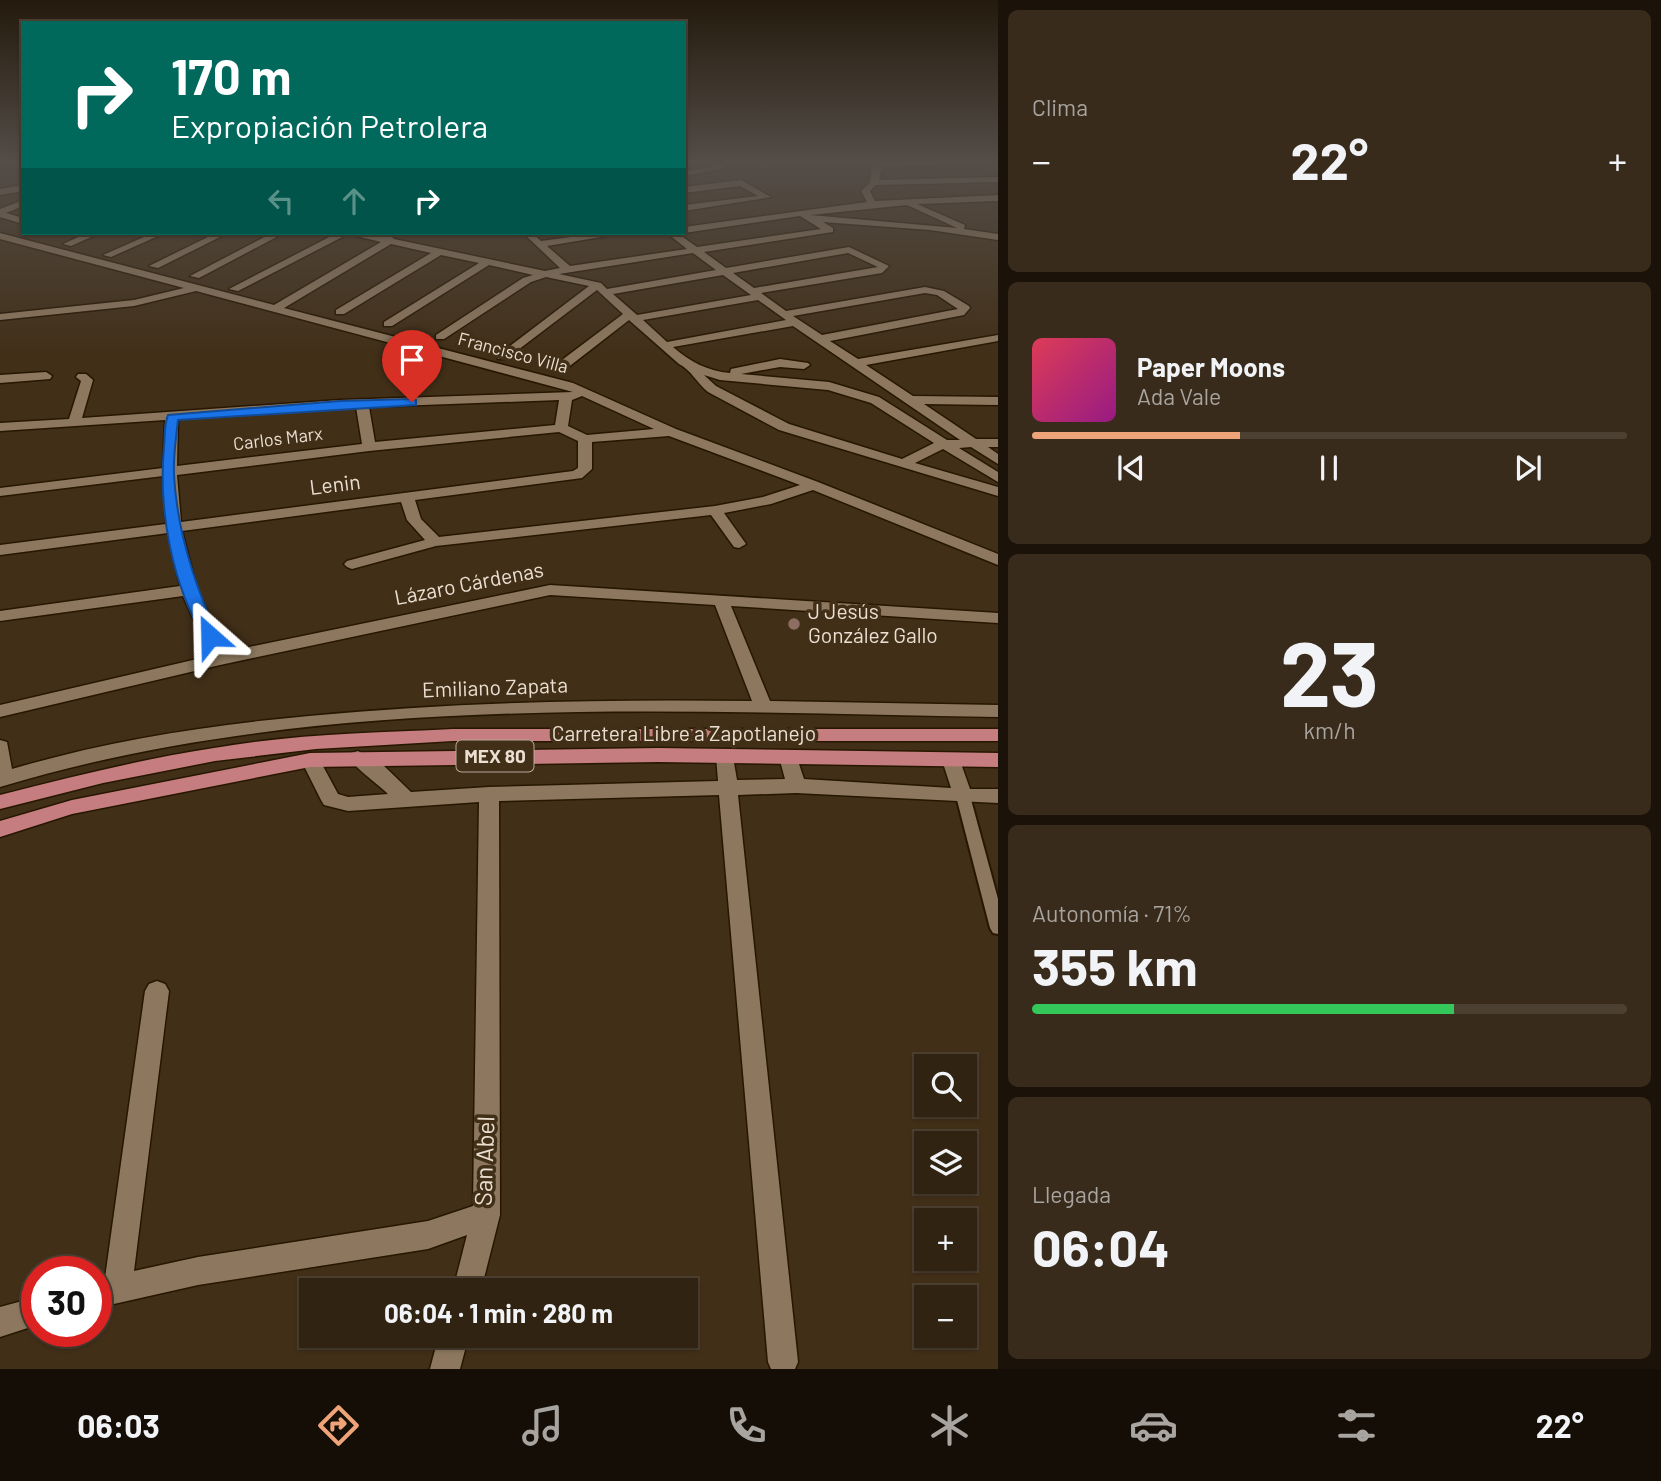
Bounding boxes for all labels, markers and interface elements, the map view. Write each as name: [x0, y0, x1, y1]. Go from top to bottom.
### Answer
text: 170 m: [171, 46, 291, 105]
icon: right: [56, 49, 147, 140]
text: Clima: [1032, 93, 1088, 121]
text: Expropiación Petrolera: [171, 106, 488, 144]
text: 22°: [1291, 128, 1368, 190]
text: −: [1032, 137, 1051, 183]
text: +: [1608, 137, 1627, 183]
icon: left: [262, 182, 300, 220]
icon: ahead: [335, 182, 373, 220]
icon: right: [408, 182, 446, 220]
street label: Francisco Villa: [456, 327, 571, 377]
pin: [382, 330, 442, 402]
icon: arrive: [393, 341, 431, 379]
text: Paper Moons: [1137, 351, 1285, 382]
text: Ada Vale: [1137, 382, 1221, 410]
street label: Carlos Marx: [232, 422, 324, 454]
icon: previous: [1112, 449, 1150, 487]
icon: pause: [1310, 449, 1348, 487]
icon: next: [1509, 449, 1547, 487]
street label: Lenin: [308, 468, 362, 499]
street label: Lázaro Cárdenas: [392, 556, 545, 609]
place label: J Jesús González Gallo: [808, 598, 938, 647]
position arrow: [173, 599, 247, 673]
marker: J Jesús González Gallo: [786, 616, 802, 632]
text: 23: [1280, 616, 1379, 725]
street label: Emiliano Zapata: [422, 671, 568, 702]
text: km/h: [1303, 716, 1356, 744]
street label: Carretera Libre a Zapotlanejo: [552, 720, 816, 745]
road number: MEX 80: [456, 740, 534, 772]
text: Autonomía · 71%: [1032, 899, 1192, 927]
text: 355 km: [1032, 934, 1198, 996]
map controls: [914, 1054, 977, 1348]
button: search: [914, 1054, 977, 1117]
street label: San Abel: [467, 1116, 500, 1206]
button: layers: [914, 1131, 977, 1194]
text: Llegada: [1032, 1180, 1111, 1208]
button: +: [914, 1208, 977, 1271]
text: 06:04: [1032, 1215, 1170, 1277]
speed limit sign: 30: [21, 1256, 112, 1347]
button: −: [914, 1285, 977, 1348]
text: 06:04 · 1 min · 280 m: [384, 1297, 613, 1328]
icon: directions: [314, 1401, 363, 1450]
icon: music: [518, 1401, 567, 1450]
icon: phone: [722, 1401, 771, 1450]
icon: climate: [925, 1401, 974, 1450]
icon: car: [1129, 1401, 1178, 1450]
icon: filters: [1332, 1401, 1381, 1450]
text: 06:03: [77, 1406, 160, 1444]
text: 22°: [1536, 1406, 1584, 1444]

